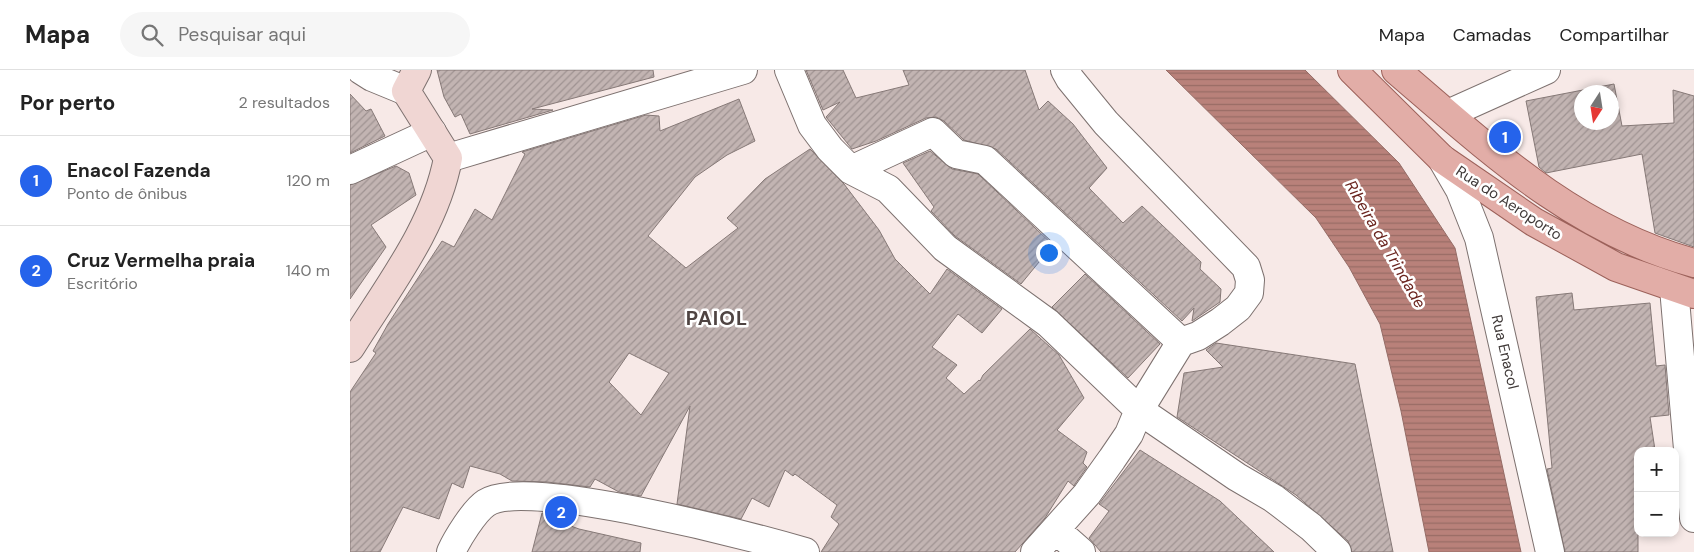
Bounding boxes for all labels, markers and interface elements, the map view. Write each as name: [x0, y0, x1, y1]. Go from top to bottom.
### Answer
search box: [120, 12, 470, 57]
text: Mapa: [25, 19, 90, 50]
icon: search: [138, 21, 166, 49]
text: Pesquisar aqui: [178, 22, 306, 47]
text: Mapa: [1379, 23, 1425, 47]
text: Camadas: [1453, 23, 1531, 47]
text: Compartilhar: [1559, 23, 1669, 47]
north arrow: [1574, 85, 1619, 130]
text: Por perto: [20, 89, 115, 117]
text: 2 resultados: [239, 92, 330, 113]
pin: 1: [1489, 118, 1521, 156]
text: Enacol Fazenda: [67, 158, 211, 183]
street label: Rua do Aeroporto: [1452, 161, 1566, 245]
text: 1: [33, 170, 39, 191]
text: 120 m: [286, 170, 330, 191]
water label: Ribeira da Trindade: [1340, 177, 1431, 312]
text: Ponto de ônibus: [67, 183, 187, 204]
your location: [1036, 240, 1062, 266]
text: Cruz Vermelha praia: [67, 248, 255, 273]
text: 2: [31, 260, 41, 281]
text: 140 m: [286, 260, 330, 281]
text: Escritório: [67, 273, 138, 294]
district label: PAIOL: [686, 305, 748, 331]
street label: Rua Enacol: [1487, 313, 1523, 391]
map controls: [1634, 447, 1679, 537]
button: +: [1634, 447, 1679, 492]
button: −: [1634, 492, 1679, 537]
pin: 2: [545, 493, 577, 531]

